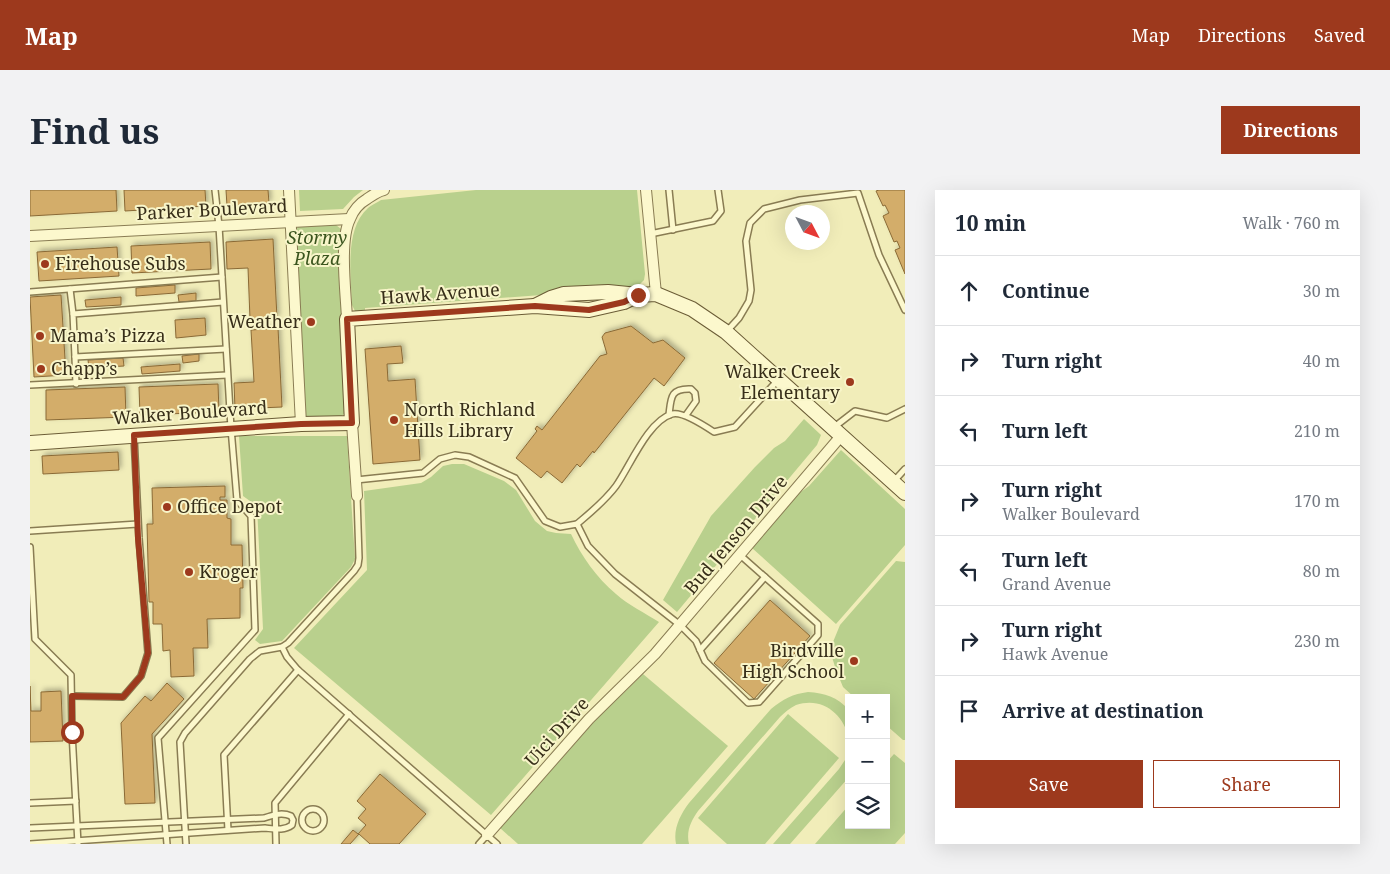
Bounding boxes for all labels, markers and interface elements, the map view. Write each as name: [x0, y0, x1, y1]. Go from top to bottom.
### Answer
text: Map: [25, 19, 78, 52]
text: Map: [1132, 23, 1170, 47]
text: Directions: [1198, 23, 1286, 47]
text: Saved: [1314, 23, 1365, 47]
button: Directions: [1221, 106, 1360, 154]
text: Find us: [30, 107, 159, 154]
street label: Parker Boulevard: [136, 193, 288, 225]
north arrow: [785, 205, 830, 250]
text: 10 min: [955, 209, 1026, 237]
text: Walk · 760 m: [1243, 212, 1340, 234]
park label: Stormy Plaza: [287, 225, 347, 270]
place label: Firehouse Subs: [55, 251, 186, 275]
marker: Firehouse Subs: [39, 258, 51, 270]
street label: Hawk Avenue: [380, 277, 500, 309]
icon: ahead: [955, 277, 983, 305]
text: Continue: [1002, 278, 1090, 304]
text: 30 m: [1303, 280, 1340, 302]
route end: [627, 284, 650, 307]
place label: Weather: [228, 309, 302, 333]
marker: Weather: [305, 316, 317, 328]
place label: Mama’s Pizza: [50, 323, 166, 347]
marker: Mama’s Pizza: [34, 330, 46, 342]
icon: right: [955, 347, 983, 375]
text: Turn right: [1002, 348, 1102, 374]
text: 40 m: [1303, 350, 1340, 372]
place label: Chapp’s: [51, 356, 117, 380]
place label: Walker Creek Elementary: [724, 359, 841, 404]
marker: Chapp’s: [35, 363, 47, 375]
marker: Walker Creek Elementary: [844, 376, 856, 388]
street label: Walker Boulevard: [112, 395, 268, 429]
place label: North Richland Hills Library: [404, 397, 535, 442]
marker: North Richland Hills Library: [388, 414, 400, 426]
icon: left: [955, 417, 983, 445]
text: Turn left: [1002, 418, 1088, 444]
text: 210 m: [1294, 420, 1340, 442]
street label: Bud Jenson Drive: [678, 470, 792, 599]
text: Turn right: [1002, 477, 1102, 503]
icon: right: [955, 487, 983, 515]
text: 170 m: [1294, 490, 1340, 512]
place label: Office Depot: [177, 494, 282, 518]
marker: Office Depot: [161, 501, 173, 513]
text: Walker Boulevard: [1002, 503, 1140, 525]
text: Turn left: [1002, 547, 1088, 573]
icon: left: [955, 557, 983, 585]
place label: Kroger: [199, 559, 259, 583]
text: 80 m: [1303, 560, 1340, 582]
marker: Kroger: [183, 566, 195, 578]
text: Grand Avenue: [1002, 573, 1111, 595]
text: Turn right: [1002, 617, 1102, 643]
icon: right: [955, 627, 983, 655]
text: 230 m: [1294, 630, 1340, 652]
place label: Birdville High School: [742, 638, 844, 683]
text: Hawk Avenue: [1002, 643, 1108, 665]
marker: Birdville High School: [848, 655, 860, 667]
street label: Uici Drive: [519, 692, 594, 771]
map controls: [845, 694, 890, 829]
button: +: [845, 694, 890, 739]
icon: arrive: [955, 697, 983, 725]
text: Arrive at destination: [1002, 698, 1204, 724]
route start: [61, 721, 84, 744]
button: −: [845, 739, 890, 784]
button: Save: [955, 760, 1143, 808]
button: Share: [1153, 760, 1340, 808]
button: layers: [845, 784, 890, 829]

